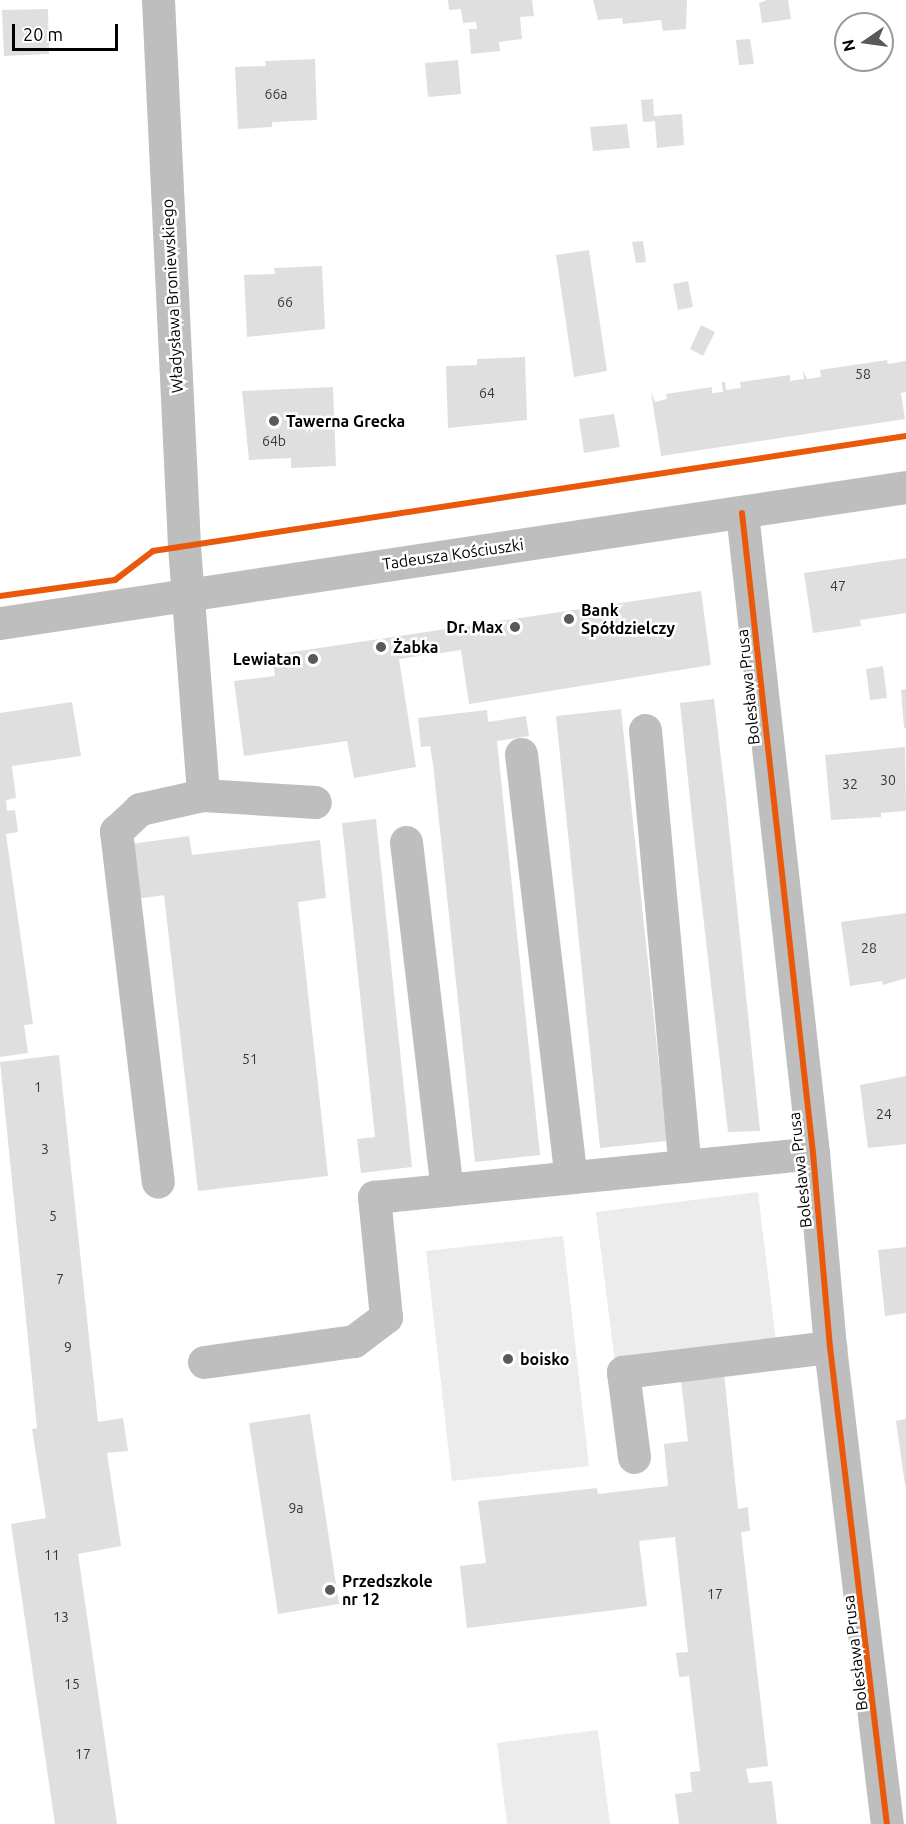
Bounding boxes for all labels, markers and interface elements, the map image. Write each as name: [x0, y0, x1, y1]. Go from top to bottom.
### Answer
scale bar: [15, 12, 122, 50]
north arrow: [834, 12, 894, 72]
text: 20 m: [23, 24, 63, 44]
text: N: [838, 38, 859, 53]
house number: 66a: [265, 86, 287, 102]
street label: Władysława Broniewskiego: [157, 198, 187, 394]
house number: 66: [277, 294, 293, 310]
house number: 58: [855, 366, 871, 382]
house number: 64: [479, 385, 495, 401]
place label: Tawerna Grecka: [286, 411, 405, 431]
marker: Tawerna Grecka: [267, 414, 281, 428]
house number: 64b: [262, 433, 286, 449]
street label: Tadeusza Kościuszki: [381, 535, 525, 573]
house number: 47: [830, 578, 846, 594]
place label: Bank Spółdzielczy: [581, 600, 675, 638]
marker: Bank Spółdzielczy: [562, 612, 576, 626]
place label: Dr. Max: [446, 617, 503, 637]
marker: Dr. Max: [508, 620, 522, 634]
street label: Bolesława Prusa: [732, 628, 764, 746]
place label: Żabka: [393, 637, 439, 657]
marker: Żabka: [374, 640, 388, 654]
place label: Lewiatan: [233, 649, 301, 669]
marker: Lewiatan: [306, 652, 320, 666]
house number: 30: [880, 772, 896, 788]
house number: 32: [842, 776, 858, 792]
house number: 28: [861, 940, 877, 956]
house number: 51: [242, 1051, 258, 1067]
house number: 1: [34, 1079, 42, 1095]
house number: 24: [876, 1106, 892, 1122]
street label: Bolesława Prusa: [784, 1111, 816, 1229]
house number: 3: [41, 1141, 49, 1157]
house number: 5: [49, 1208, 57, 1224]
house number: 7: [56, 1271, 64, 1287]
house number: 9: [64, 1339, 72, 1355]
place label: boisko: [520, 1349, 569, 1369]
marker: boisko: [501, 1352, 515, 1366]
house number: 9a: [288, 1500, 304, 1516]
house number: 11: [44, 1547, 60, 1563]
place label: Przedszkole nr 12: [342, 1571, 433, 1609]
marker: Przedszkole nr 12: [323, 1583, 337, 1597]
house number: 17: [707, 1586, 723, 1602]
street label: Bolesława Prusa: [838, 1594, 872, 1712]
house number: 13: [53, 1609, 69, 1625]
house number: 15: [64, 1676, 80, 1692]
house number: 17: [75, 1746, 91, 1762]

